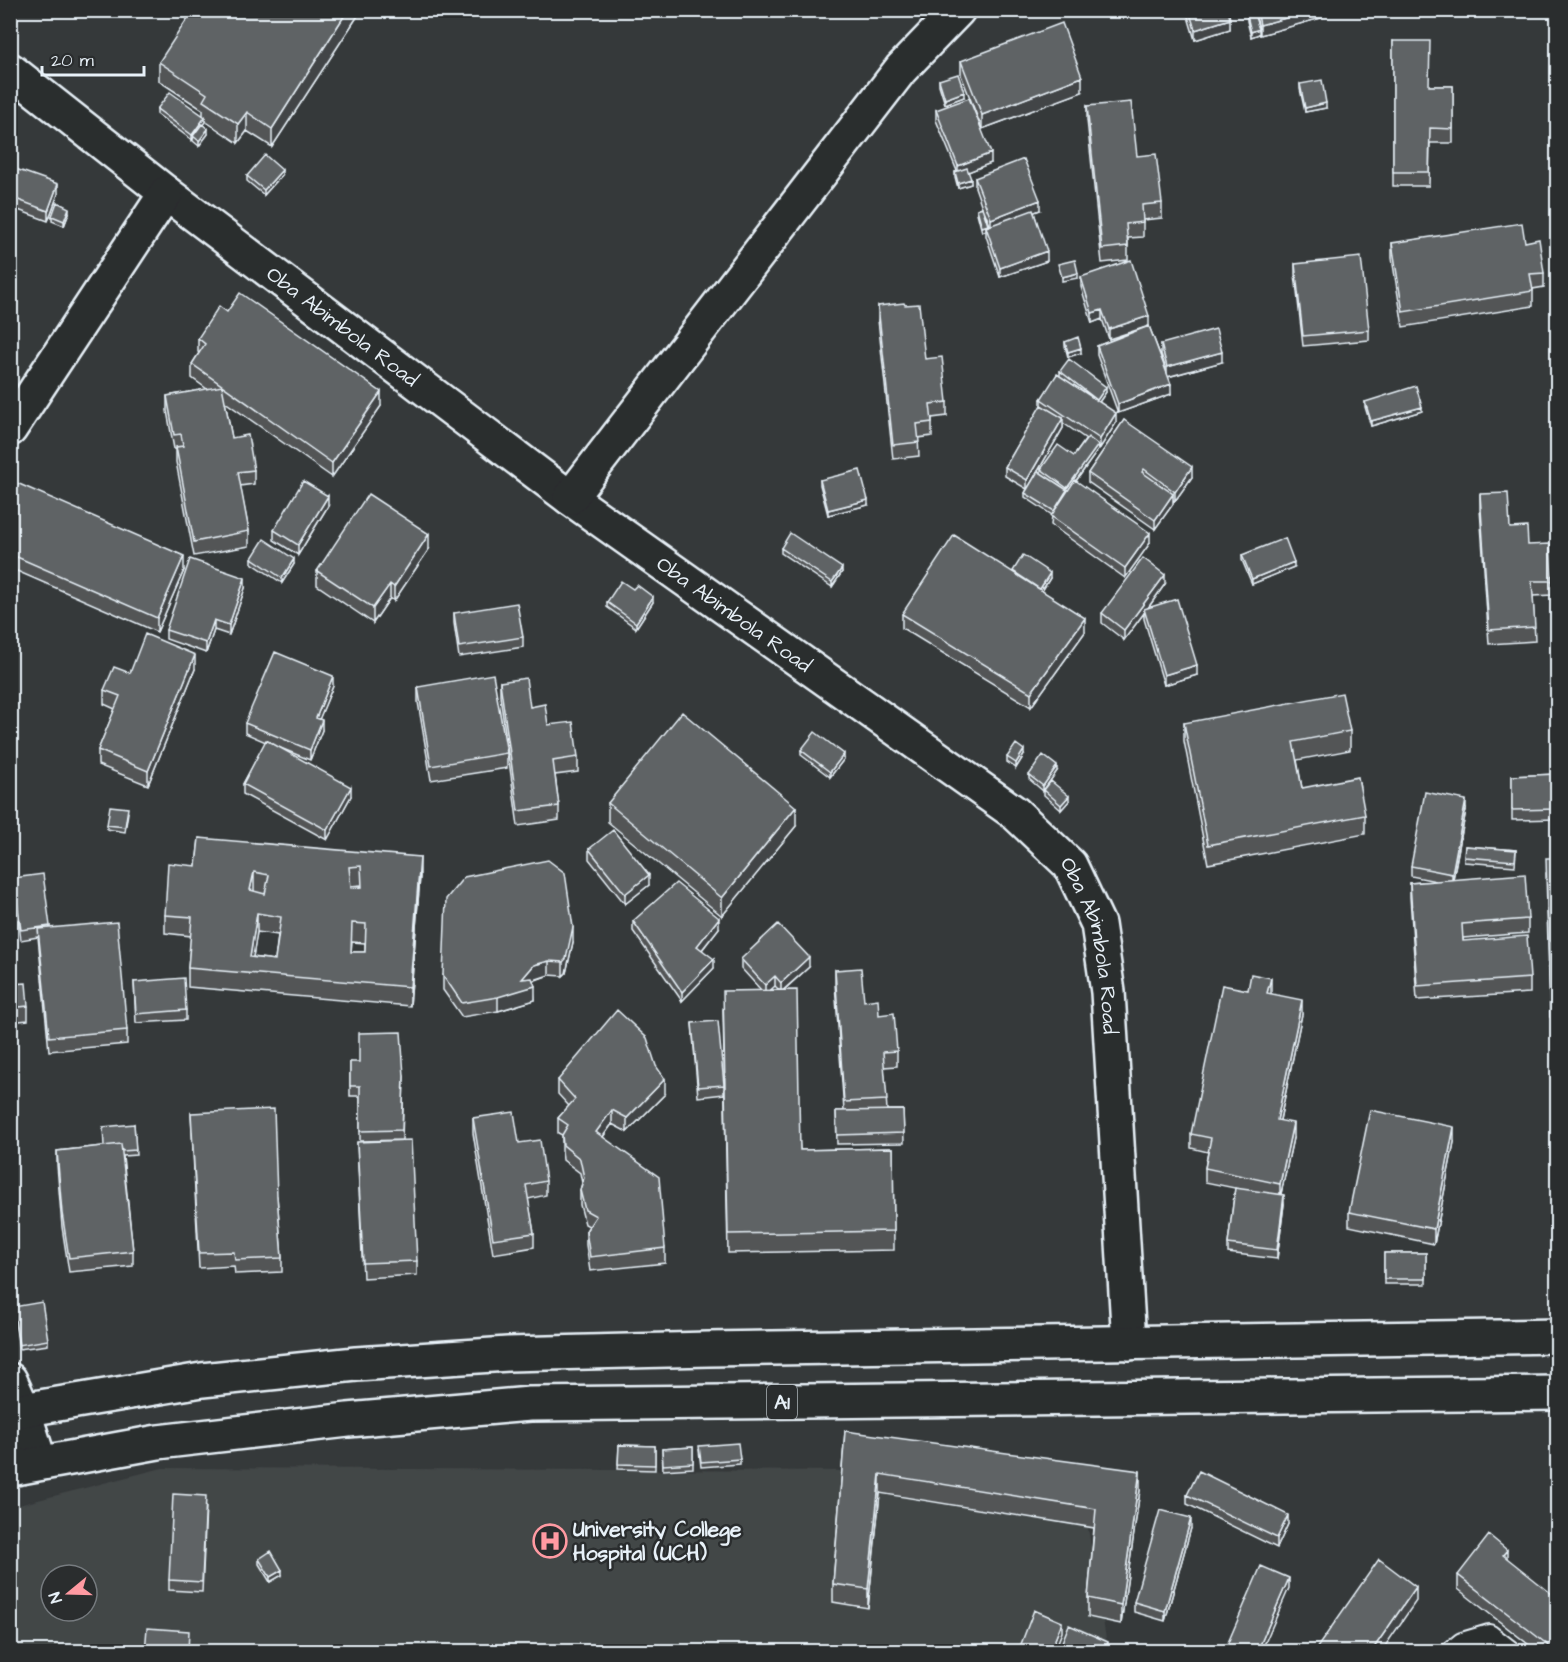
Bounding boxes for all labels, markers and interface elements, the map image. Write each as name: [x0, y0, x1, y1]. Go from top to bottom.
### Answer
scale bar: [42, 39, 144, 77]
text: 20 m: [51, 48, 94, 73]
street label: Oba Abimbola Road: [260, 260, 425, 394]
street label: Oba Abimbola Road: [650, 550, 818, 680]
street label: Oba Abimbola Road: [1054, 849, 1125, 1035]
road number: A1: [767, 1385, 797, 1419]
place label: University College Hospital (UCH): [573, 1515, 742, 1569]
hospital icon: University College Hospital (UCH): [532, 1523, 568, 1559]
north arrow: [39, 1563, 99, 1623]
text: N: [44, 1589, 68, 1606]

